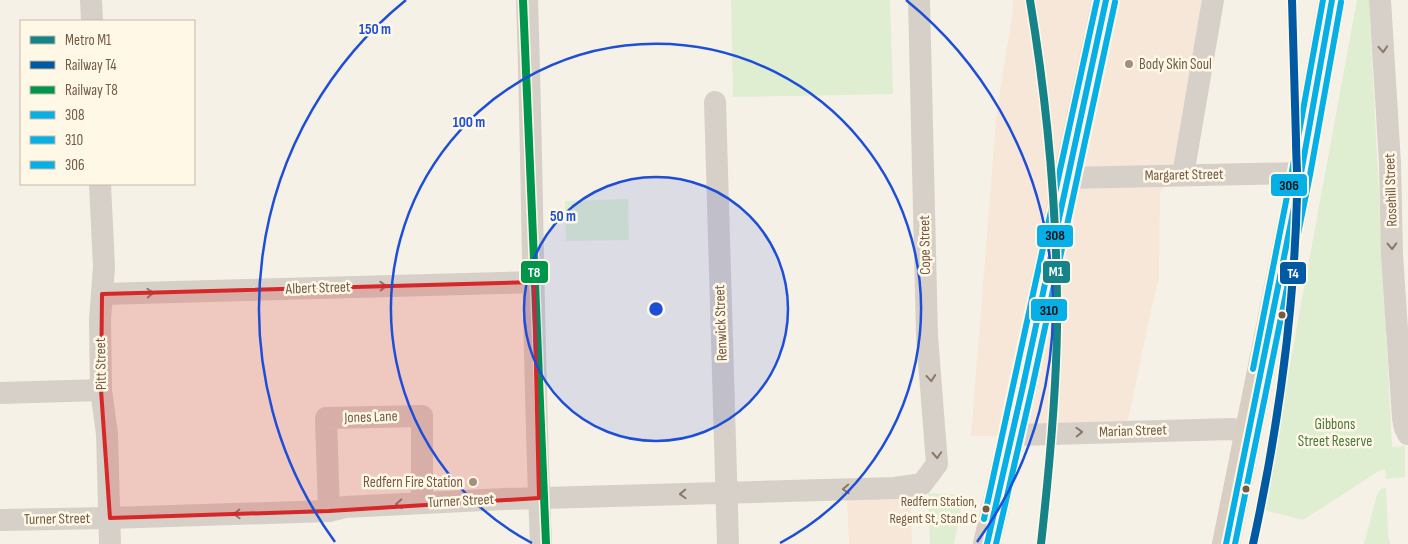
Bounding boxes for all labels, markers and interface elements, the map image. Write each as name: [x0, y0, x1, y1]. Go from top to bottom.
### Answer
legend: [20, 20, 195, 185]
text: 150 m: [359, 20, 391, 39]
text: Metro M1: [65, 31, 112, 50]
one-way arrow: [1377, 45, 1388, 53]
place label: Body Skin Soul: [1139, 55, 1212, 74]
text: Railway T4: [65, 56, 117, 75]
marker: Body Skin Soul: [1123, 58, 1135, 70]
text: Railway T8: [65, 81, 118, 100]
text: 308: [65, 106, 85, 125]
text: 100 m: [453, 113, 485, 132]
text: 310: [65, 131, 83, 150]
street label: Rosehill Street: [1380, 153, 1402, 227]
text: 306: [65, 156, 85, 175]
street label: Margaret Street: [1144, 165, 1224, 185]
line badge: 306: [1270, 173, 1308, 197]
text: 306: [1279, 177, 1299, 194]
text: 50 m: [550, 207, 576, 226]
street label: Cope Street: [915, 215, 935, 275]
line badge: 308: [1036, 224, 1074, 248]
text: 308: [1045, 227, 1065, 244]
one-way arrow: [1387, 242, 1397, 250]
line badge: T8: [520, 260, 549, 284]
line badge: M1: [1042, 260, 1071, 284]
line badge: T4: [1279, 261, 1307, 285]
text: M1: [1049, 263, 1064, 280]
text: T8: [528, 264, 541, 281]
text: T4: [1287, 265, 1299, 282]
street label: Albert Street: [284, 277, 351, 299]
one-way arrow: [380, 281, 387, 291]
street label: Renwick Street: [710, 284, 732, 361]
one-way arrow: [147, 287, 155, 298]
line badge: 310: [1030, 298, 1068, 322]
centre of rings: [647, 300, 665, 318]
text: 310: [1040, 302, 1059, 319]
unlabelled marker: [1277, 310, 1287, 320]
street label: Pitt Street: [91, 337, 111, 390]
one-way arrow: [925, 374, 936, 382]
street label: Jones Lane: [343, 407, 398, 427]
park label: Gibbons Street Reserve: [1298, 415, 1372, 451]
street label: Marian Street: [1099, 420, 1168, 442]
one-way arrow: [1075, 427, 1083, 438]
one-way arrow: [931, 451, 942, 459]
place label: Redfern Fire Station: [363, 473, 463, 492]
marker: Redfern Fire Station: [467, 476, 479, 488]
one-way arrow: [842, 484, 850, 494]
unlabelled marker: [1241, 484, 1251, 494]
one-way arrow: [679, 489, 687, 499]
street label: Turner Street: [427, 490, 495, 512]
place label: Redfern Station, Regent St, Stand C: [889, 493, 977, 527]
one-way arrow: [394, 499, 402, 510]
marker: Redfern Station, Regent St, Stand C: [981, 504, 991, 514]
one-way arrow: [232, 508, 240, 519]
street label: Turner Street: [24, 509, 91, 529]

